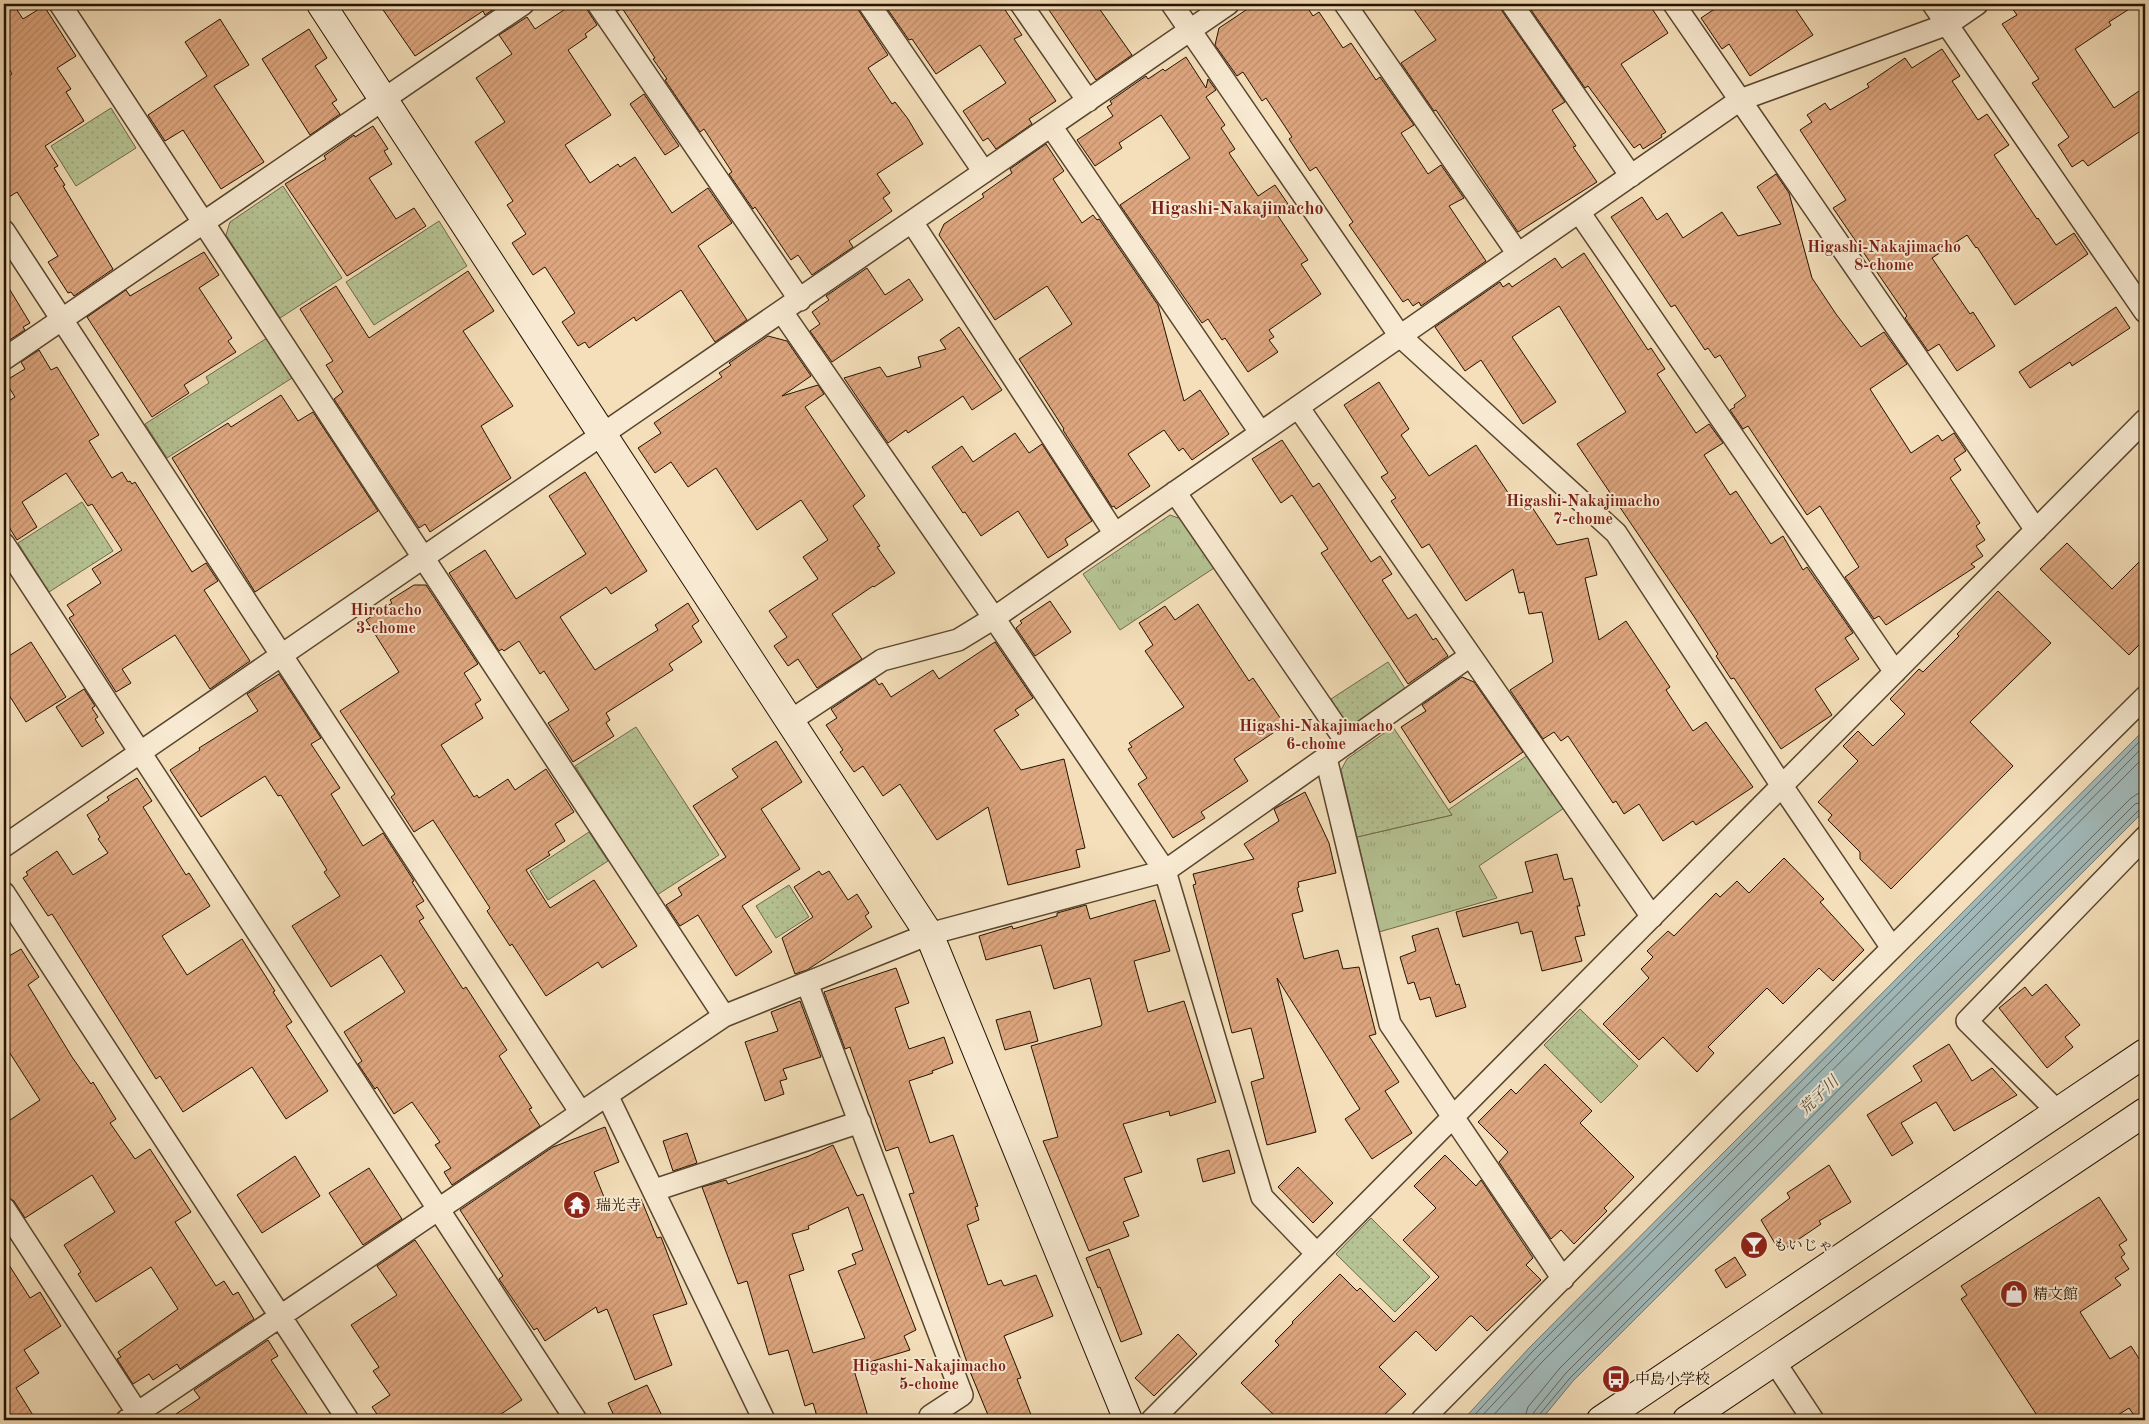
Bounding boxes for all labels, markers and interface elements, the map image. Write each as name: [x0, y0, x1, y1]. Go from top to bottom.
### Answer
district label: Higashi-Nakajimacho: [1150, 200, 1324, 218]
district label: Higashi-Nakajimacho 8-chome: [1807, 240, 1961, 274]
district label: Higashi-Nakajimacho 7-chome: [1506, 494, 1660, 528]
district label: Hirotacho 3-chome: [350, 603, 422, 637]
district label: Higashi-Nakajimacho 6-chome: [1239, 719, 1393, 753]
water label: 荒子川: [1795, 1071, 1844, 1119]
temple icon: 瑞光寺: [562, 1190, 592, 1220]
place label: 瑞光寺: [596, 1197, 641, 1214]
bar icon: もいじゃ: [1739, 1230, 1769, 1260]
place label: もいじゃ: [1773, 1238, 1833, 1254]
shop icon: 精文館: [1999, 1279, 2029, 1309]
place label: 精文館: [2033, 1286, 2078, 1303]
district label: Higashi-Nakajimacho 5-chome: [852, 1359, 1006, 1393]
bus stop icon: 中島小学校: [1601, 1364, 1631, 1394]
place label: 中島小学校: [1635, 1371, 1710, 1388]

